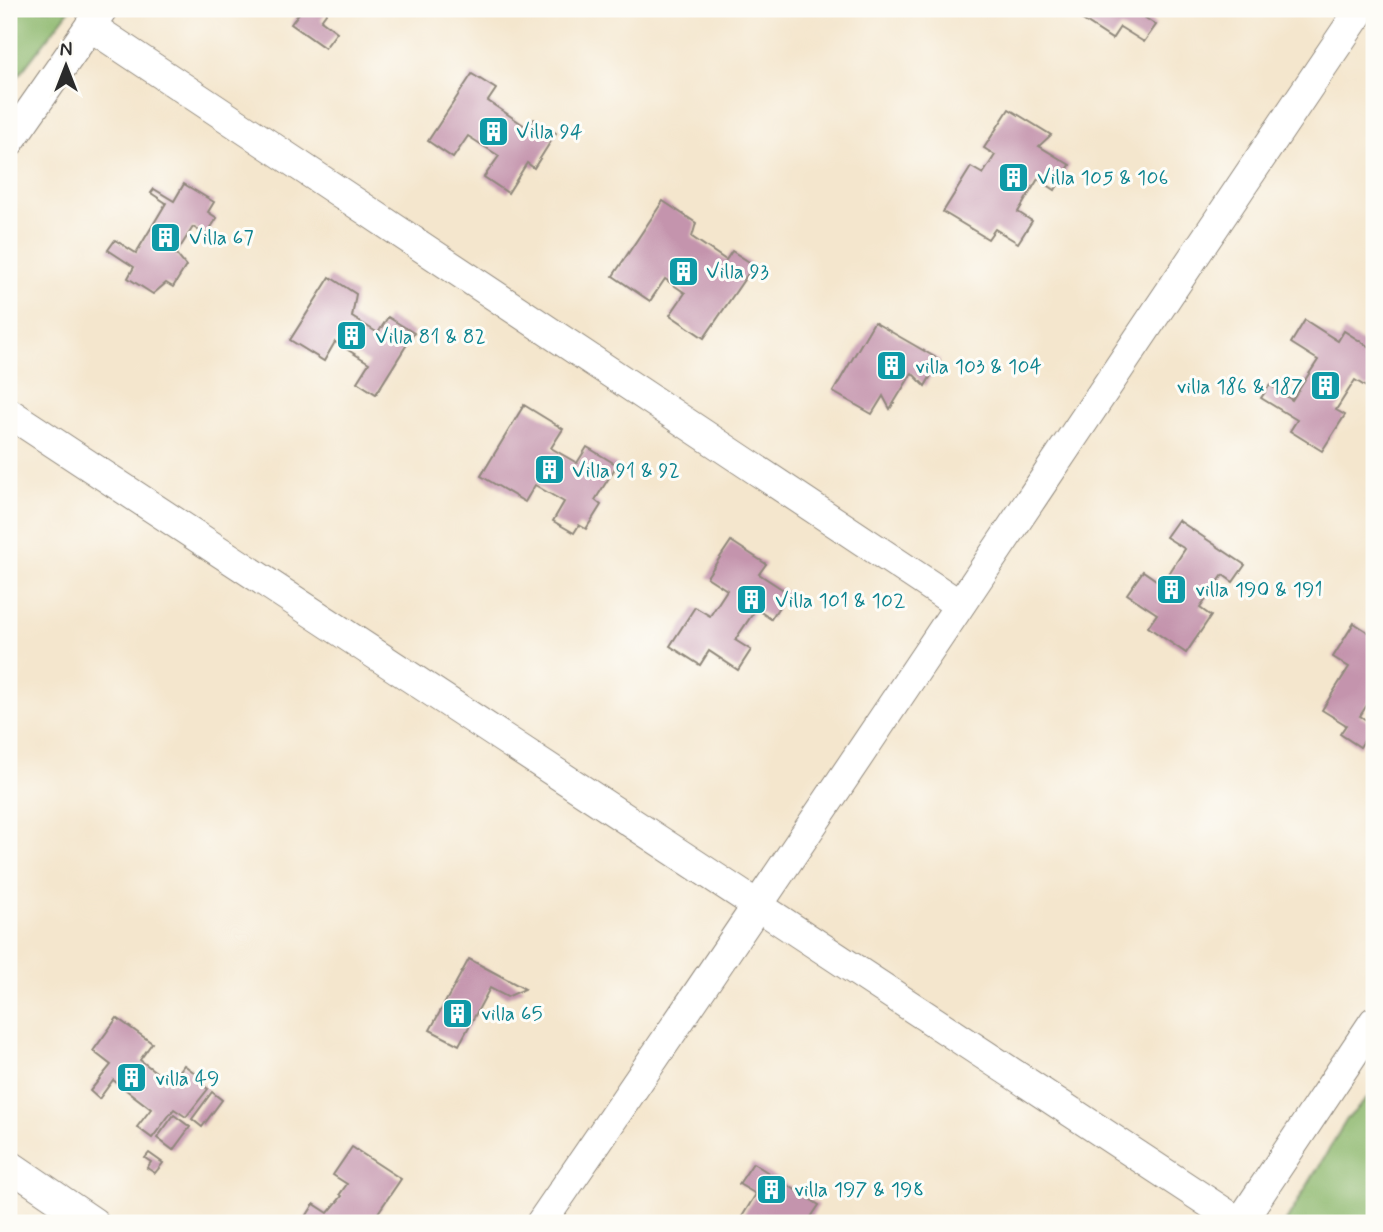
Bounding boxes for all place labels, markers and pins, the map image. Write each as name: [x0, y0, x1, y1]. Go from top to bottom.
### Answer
building icon: Villa 94: [476, 114, 510, 148]
place label: Villa 94: [516, 118, 583, 146]
building icon: Villa 105 & 106: [997, 160, 1031, 194]
place label: Villa 105 & 106: [1037, 164, 1168, 192]
building icon: Villa 67: [149, 220, 183, 254]
place label: Villa 67: [189, 224, 254, 252]
building icon: Villa 93: [666, 254, 700, 288]
place label: Villa 93: [706, 258, 769, 286]
building icon: Villa 81 & 82: [335, 319, 369, 353]
place label: Villa 81 & 82: [375, 323, 486, 351]
building icon: villa 103 & 104: [875, 349, 909, 383]
place label: villa 103 & 104: [915, 353, 1042, 381]
building icon: villa 186 & 187: [1309, 369, 1343, 403]
place label: villa 186 & 187: [1176, 373, 1303, 401]
building icon: Villa 91 & 92: [532, 453, 566, 487]
place label: Villa 91 & 92: [572, 457, 680, 485]
building icon: villa 190 & 191: [1155, 572, 1189, 606]
place label: villa 190 & 191: [1195, 576, 1323, 604]
building icon: Villa 101 & 102: [735, 583, 769, 617]
place label: Villa 101 & 102: [775, 587, 905, 615]
building icon: villa 65: [441, 996, 475, 1030]
place label: villa 65: [481, 1000, 543, 1028]
building icon: villa 49: [115, 1061, 149, 1095]
place label: villa 49: [155, 1065, 219, 1093]
building icon: villa 197 & 198: [754, 1172, 788, 1206]
place label: villa 197 & 198: [794, 1176, 924, 1204]

